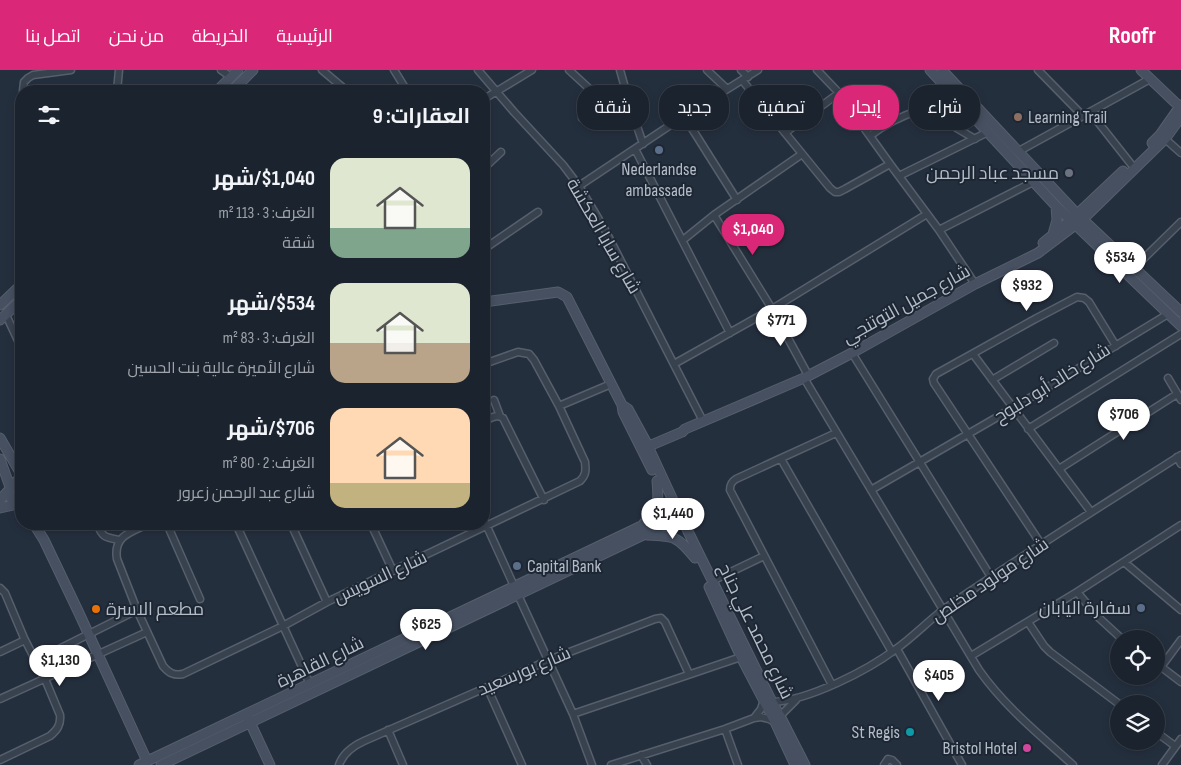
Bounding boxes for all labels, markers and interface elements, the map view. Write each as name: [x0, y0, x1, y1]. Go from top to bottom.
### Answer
text: Roofr: [1109, 21, 1156, 50]
text: اتصل بنا: [25, 26, 81, 47]
text: من نحن: [109, 26, 164, 47]
text: الخريطة: [192, 26, 248, 47]
text: الرئيسية: [276, 26, 333, 47]
chip: شقة: [577, 85, 649, 130]
chip: جديد: [659, 85, 729, 130]
chip: تصفية: [739, 85, 823, 130]
chip: إيجار: [833, 85, 899, 130]
chip: شراء: [909, 85, 980, 130]
icon: filters: [35, 101, 63, 129]
text: العقارات: 9: [373, 104, 470, 129]
place label: Learning Trail: [1028, 107, 1107, 128]
marker: Learning Trail: [1012, 111, 1024, 123]
marker: Nederlandse ambassade: [653, 144, 665, 156]
place label: Nederlandse ambassade: [621, 159, 697, 201]
place label: مسجد عباد الرحمن: [926, 163, 1059, 184]
text: $1,040/شهر: [213, 166, 315, 191]
marker: مسجد عباد الرحمن: [1063, 167, 1075, 179]
street label: شارع سابا العكشة: [561, 175, 645, 298]
icon: home: [370, 178, 430, 238]
text: الغرف: 3 · 113 m²: [219, 204, 315, 223]
pin: $1,040: [712, 214, 794, 256]
text: $1,040: [732, 220, 774, 239]
text: شقة: [282, 234, 315, 253]
pin: $534: [1090, 242, 1150, 284]
text: $534: [1105, 248, 1135, 267]
street label: شارع جميل التوتنجي: [839, 261, 975, 351]
pin: $932: [997, 270, 1057, 312]
text: $932: [1012, 276, 1042, 295]
text: $534/شهر: [228, 291, 315, 316]
icon: home: [370, 303, 430, 363]
pin: $771: [751, 304, 811, 347]
text: $771: [767, 311, 795, 330]
text: الغرف: 3 · 83 m²: [223, 329, 315, 348]
street label: شارع خالد أبو دلبوح: [990, 338, 1115, 428]
text: شارع الأميرة عالية بنت الحسين: [128, 359, 315, 378]
pin: $706: [1094, 398, 1154, 441]
text: $706: [1109, 405, 1139, 424]
text: $706/شهر: [227, 416, 315, 441]
icon: home: [370, 428, 430, 488]
text: الغرف: 2 · 80 m²: [222, 454, 315, 473]
text: شارع عبد الرحمن زعرور: [178, 484, 315, 503]
pin: $1,440: [632, 498, 714, 540]
text: $1,440: [652, 504, 694, 523]
street label: شارع مولود مخلص: [928, 534, 1053, 628]
street label: شارع السويس: [330, 547, 431, 609]
place label: Capital Bank: [527, 556, 601, 577]
marker: Capital Bank: [511, 560, 523, 572]
street label: شارع محمد علي جناح: [711, 560, 797, 704]
place label: سفارة اليابان: [1039, 598, 1131, 619]
place label: مطعم الاسرة: [106, 599, 204, 621]
marker: سفارة اليابان: [1135, 602, 1147, 614]
marker: مطعم الاسرة: [90, 603, 102, 615]
pin: $625: [396, 608, 456, 651]
text: $625: [411, 615, 441, 634]
map controls: [1110, 630, 1165, 750]
button: locate: [1110, 630, 1165, 685]
street label: شارع القاهرة: [273, 632, 368, 694]
street label: شارع بورسعيد: [475, 642, 574, 701]
pin: $1,130: [19, 644, 101, 687]
text: $1,130: [40, 651, 80, 670]
pin: $405: [909, 660, 969, 702]
text: $405: [924, 666, 954, 685]
button: layers: [1110, 695, 1165, 750]
place label: St Regis: [852, 722, 900, 743]
marker: St Regis: [904, 726, 916, 738]
place label: Bristol Hotel: [942, 738, 1017, 759]
marker: Bristol Hotel: [1021, 742, 1033, 754]

